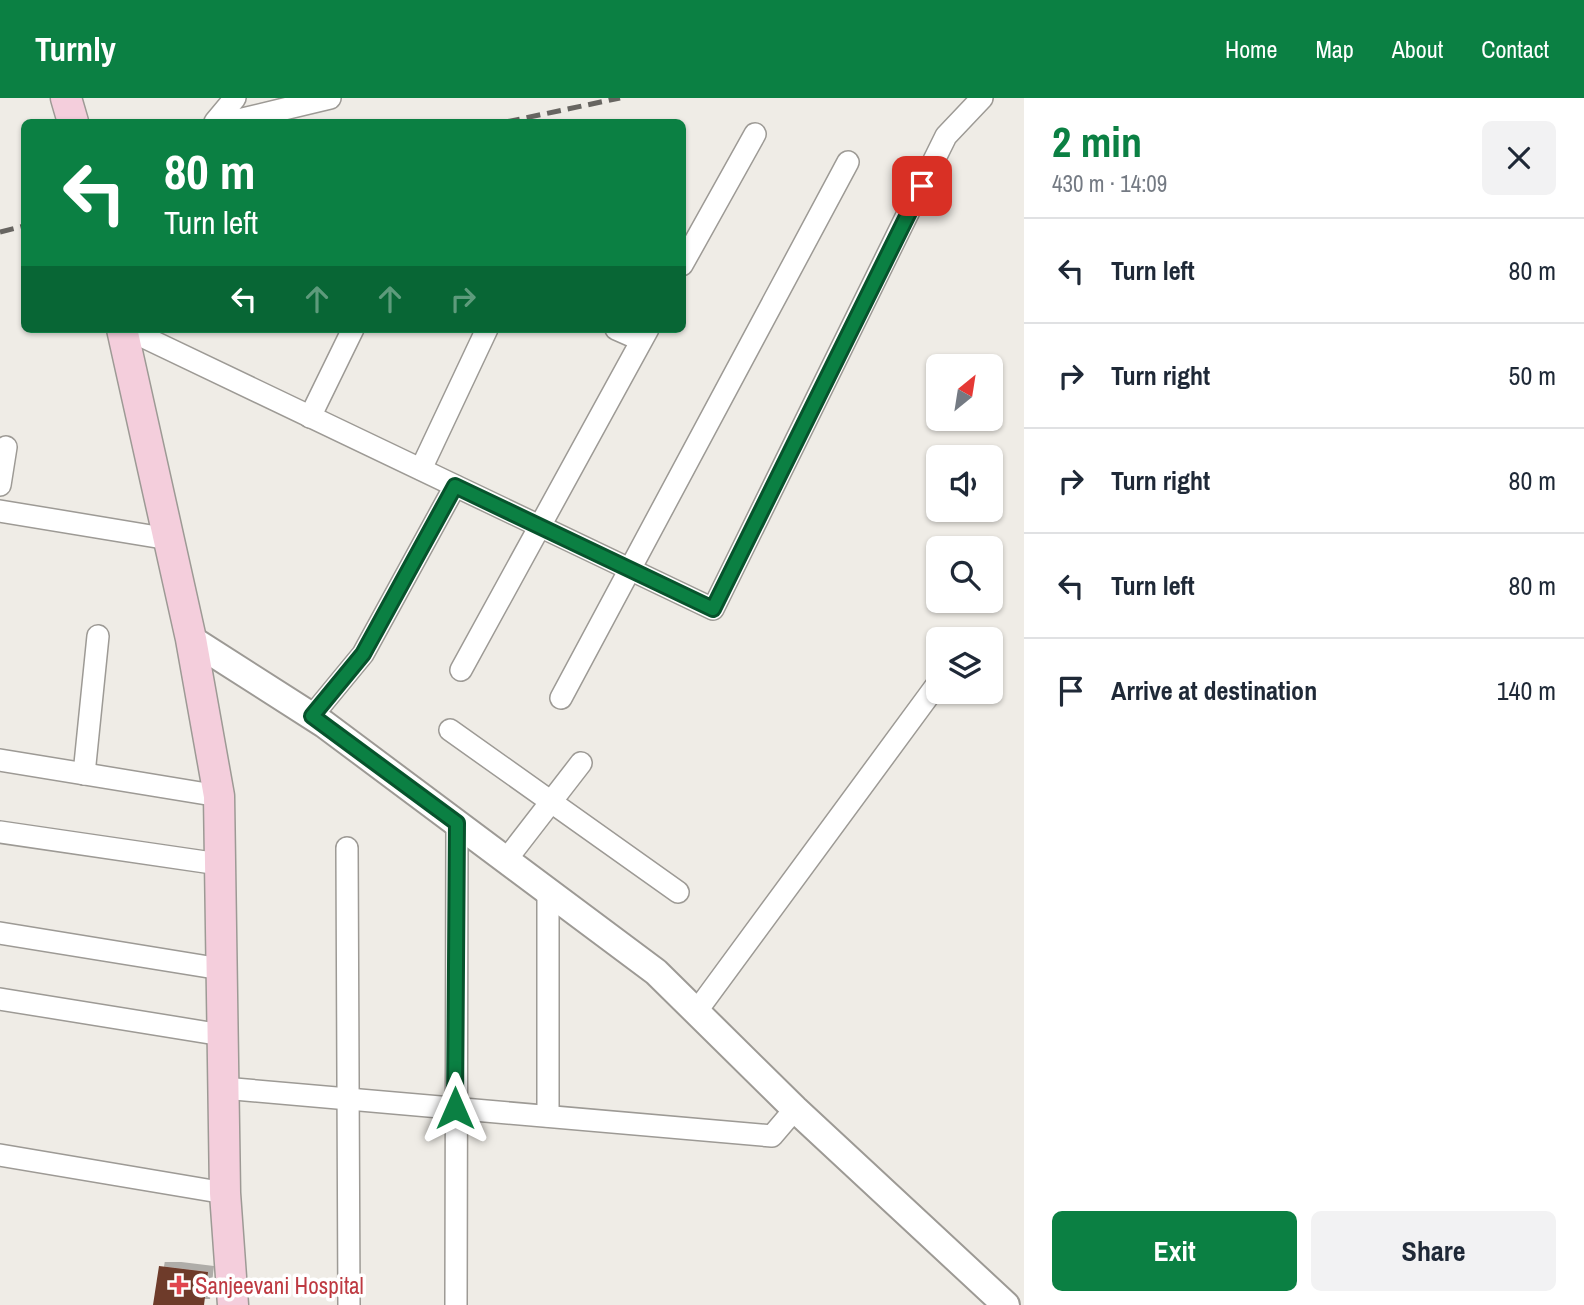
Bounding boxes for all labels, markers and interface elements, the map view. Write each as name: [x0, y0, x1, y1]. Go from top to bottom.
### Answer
text: Turnly: [35, 27, 116, 71]
text: Home: [1225, 33, 1277, 65]
text: Map: [1315, 33, 1354, 65]
text: About: [1392, 33, 1443, 65]
text: Contact: [1481, 33, 1549, 65]
text: 2 min: [1052, 114, 1142, 170]
button: close: [1482, 121, 1556, 195]
text: 80 m: [164, 138, 256, 204]
icon: left: [49, 147, 140, 238]
pin: [892, 156, 952, 216]
icon: arrive: [903, 167, 941, 205]
text: 430 m · 14:09: [1052, 168, 1167, 199]
text: Turn left: [164, 201, 258, 244]
icon: left: [1052, 252, 1090, 290]
text: Turn left: [1111, 253, 1195, 288]
text: 80 m: [1509, 253, 1556, 288]
icon: left: [225, 280, 263, 318]
icon: ahead: [298, 280, 336, 318]
icon: ahead: [371, 280, 409, 318]
icon: right: [444, 280, 482, 318]
north arrow: [926, 354, 1003, 430]
map controls: [926, 354, 1003, 704]
icon: right: [1052, 357, 1090, 395]
text: Turn right: [1111, 358, 1210, 393]
text: 50 m: [1509, 358, 1556, 393]
button: sound: [926, 445, 1003, 522]
icon: right: [1052, 462, 1090, 500]
text: Turn right: [1111, 463, 1210, 498]
text: 80 m: [1509, 463, 1556, 498]
button: search: [926, 536, 1003, 613]
icon: left: [1052, 567, 1090, 605]
text: Turn left: [1111, 568, 1195, 603]
text: 80 m: [1509, 568, 1556, 603]
button: layers: [926, 627, 1003, 704]
icon: arrive: [1052, 672, 1090, 710]
text: Arrive at destination: [1111, 673, 1317, 708]
text: 140 m: [1497, 673, 1556, 708]
position arrow: [418, 1071, 492, 1145]
button: Exit: [1052, 1211, 1297, 1291]
button: Share: [1311, 1211, 1556, 1291]
place label: Sanjeevani Hospital: [195, 1270, 364, 1301]
marker: Sanjeevani Hospital: [169, 1275, 189, 1295]

